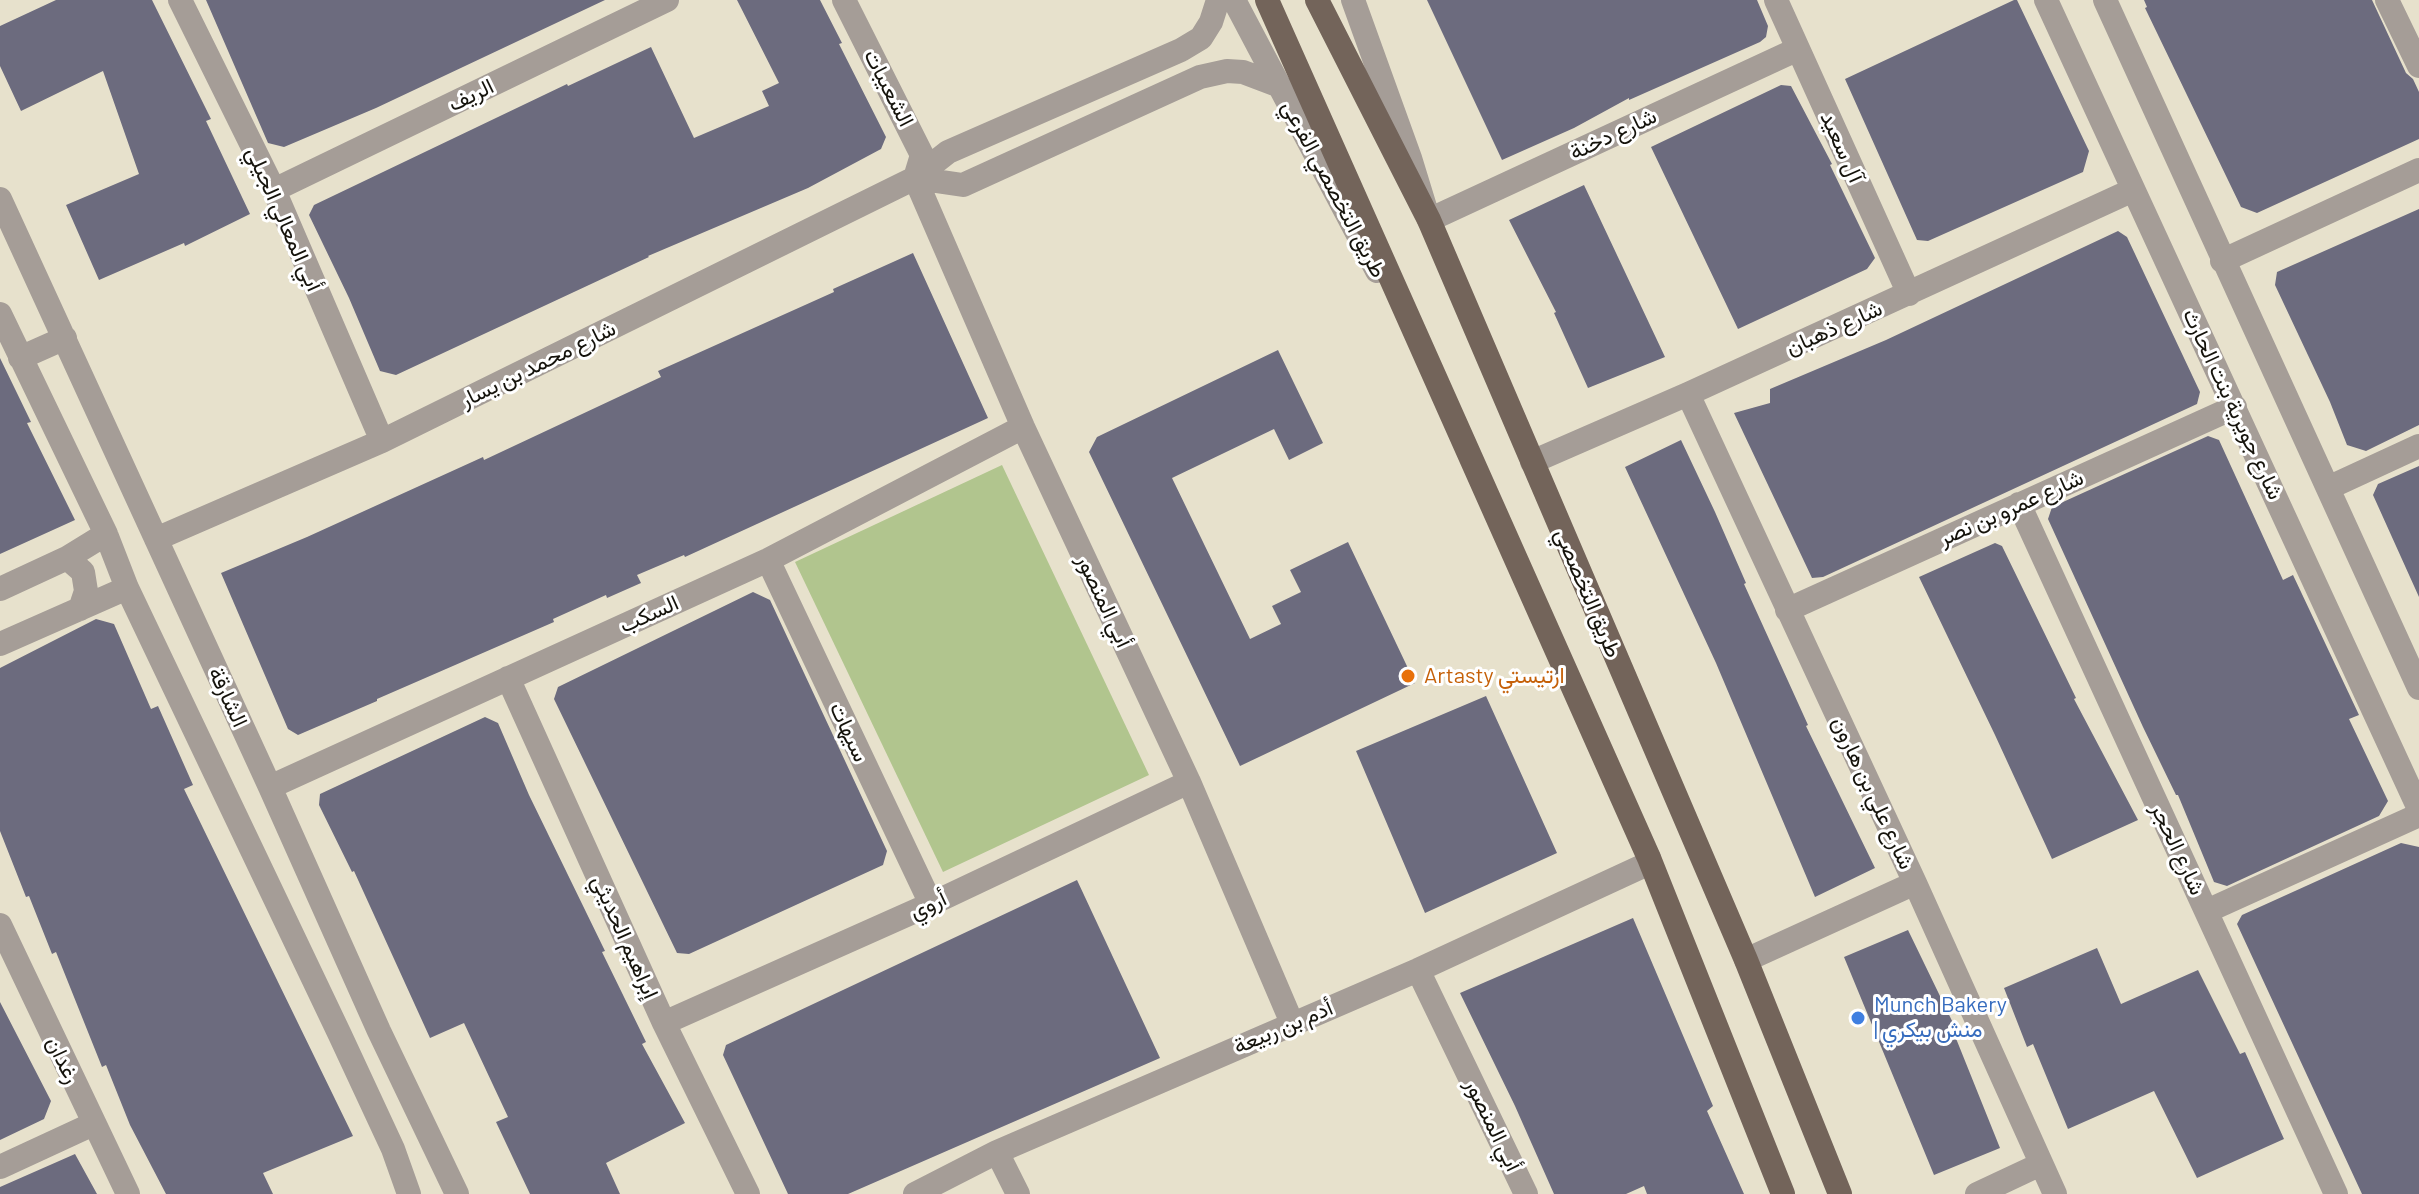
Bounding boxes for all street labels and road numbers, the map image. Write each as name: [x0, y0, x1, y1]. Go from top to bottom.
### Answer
street label: الشعيبات: [858, 45, 920, 131]
street label: الريف: [444, 73, 498, 117]
street label: طريق التخصصي الفرعي: [1276, 96, 1392, 282]
street label: شارع دخنة: [1565, 102, 1661, 166]
street label: آل سعيد: [1815, 108, 1869, 186]
street label: أبي المعالي الجيلي: [240, 143, 328, 295]
street label: شارع ذهبان: [1782, 295, 1886, 361]
street label: شارع جويرية بنت الحارث: [2177, 304, 2289, 504]
street label: شارع محمد بن يسار: [456, 315, 620, 413]
street label: شارع عمرو بن نصر: [1935, 464, 2087, 552]
street label: طريق التخصصي: [1549, 525, 1627, 661]
street label: أبي المنصور: [1071, 550, 1137, 652]
street label: السكب: [615, 589, 683, 639]
street label: الشارقة: [203, 663, 253, 731]
street label: سيهات: [824, 698, 874, 766]
street label: شارع علي بن هارون: [1826, 712, 1920, 874]
street label: شارع الحجر: [2145, 799, 2211, 899]
street label: إبراهيم الحديثي: [586, 871, 664, 1003]
street label: أروي: [905, 885, 951, 925]
street label: أدم بن ربيعة: [1229, 994, 1337, 1060]
street label: رغدان: [41, 1032, 85, 1088]
street label: أبي المنصور: [1459, 1074, 1527, 1176]

